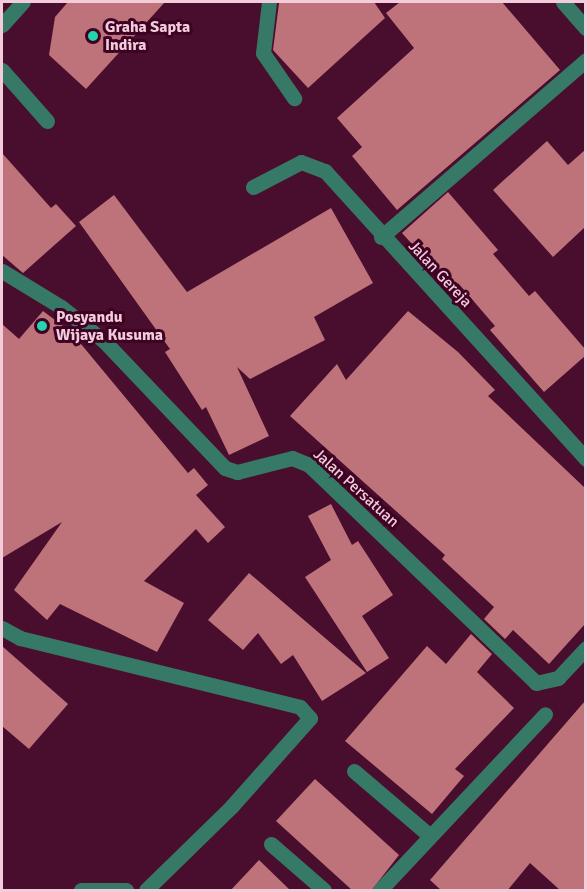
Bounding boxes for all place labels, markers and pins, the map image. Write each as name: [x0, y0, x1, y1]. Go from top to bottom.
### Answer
place label: Graha Sapta Indira: [105, 17, 190, 55]
marker: Graha Sapta Indira: [86, 29, 100, 43]
place label: Posyandu Wijaya Kusuma: [56, 307, 163, 345]
marker: Posyandu Wijaya Kusuma: [33, 317, 51, 335]

